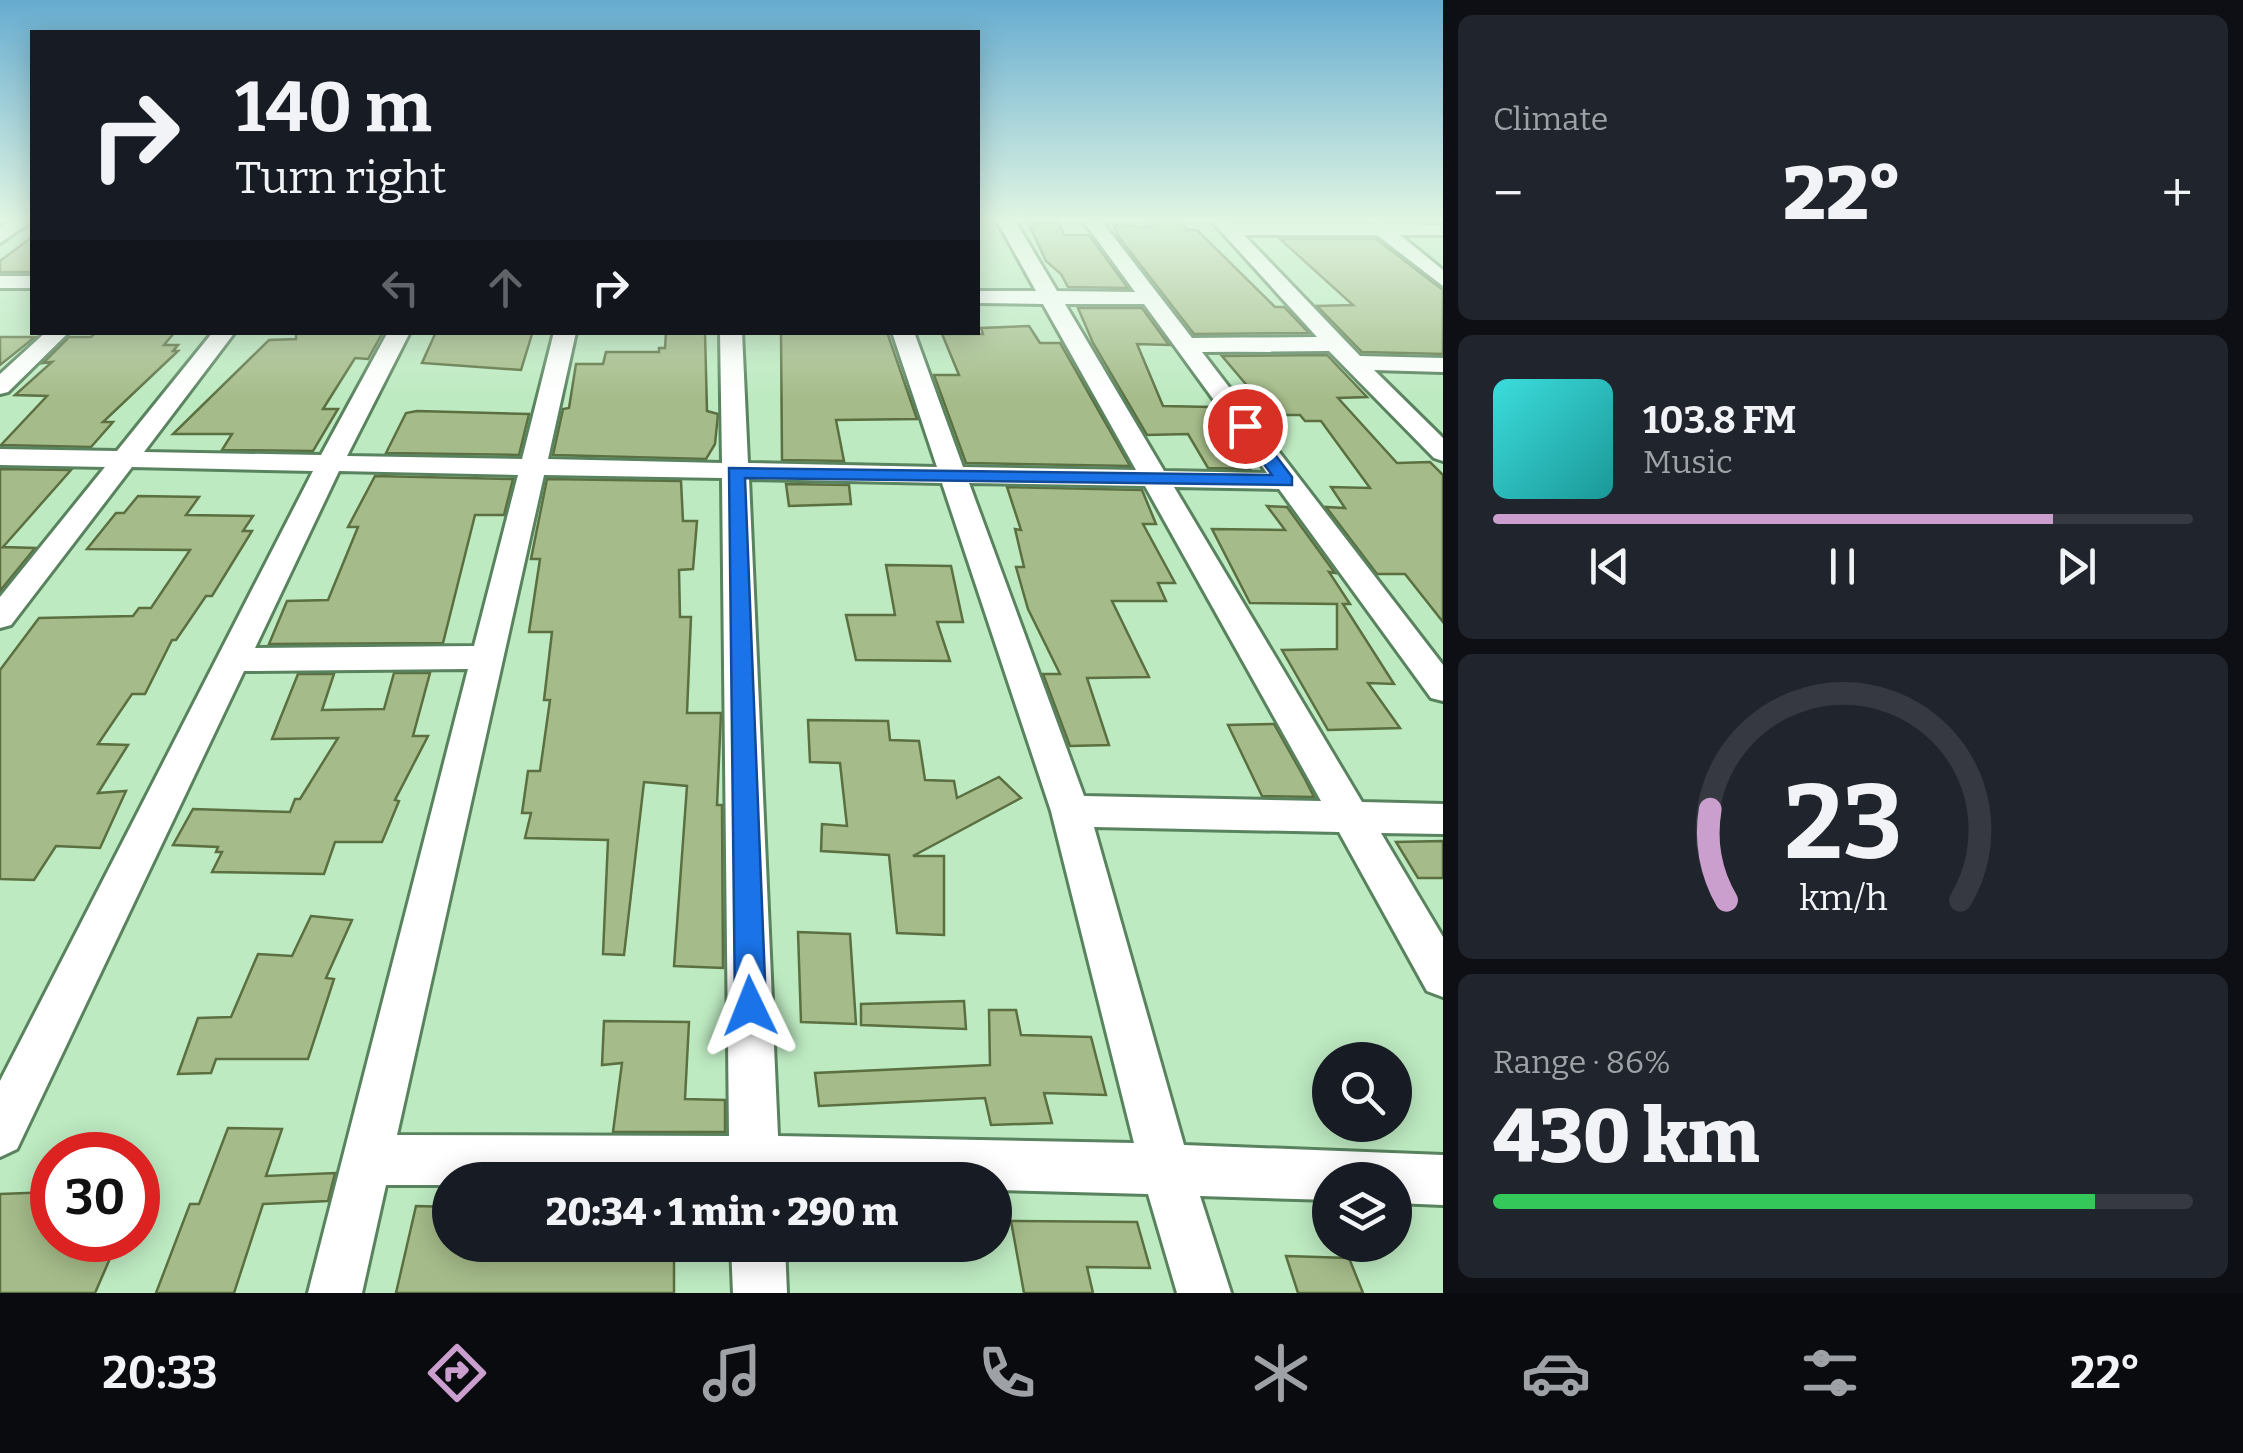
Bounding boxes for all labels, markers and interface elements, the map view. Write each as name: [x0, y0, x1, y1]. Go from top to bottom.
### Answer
text: 140 m: [235, 66, 432, 150]
icon: right: [70, 70, 200, 200]
text: Climate: [1493, 100, 1608, 138]
text: 22°: [1783, 149, 1902, 239]
text: Turn right: [235, 151, 447, 205]
text: −: [1493, 161, 1523, 227]
text: +: [2162, 161, 2193, 227]
icon: left: [373, 260, 428, 315]
icon: ahead: [478, 260, 533, 315]
icon: right: [583, 260, 638, 315]
pin: [1203, 384, 1288, 469]
text: 103.8 FM: [1643, 397, 1796, 443]
icon: arrive: [1218, 399, 1273, 454]
text: Music: [1643, 443, 1733, 481]
icon: previous: [1582, 539, 1637, 594]
icon: pause: [1815, 539, 1870, 594]
icon: next: [2049, 539, 2104, 594]
text: 23: [1784, 761, 1902, 886]
text: km/h: [1799, 877, 1887, 919]
position arrow: [698, 954, 802, 1058]
map controls: [1312, 1042, 1412, 1262]
button: search: [1312, 1042, 1412, 1142]
text: Range · 86%: [1493, 1043, 1671, 1081]
text: 430 km: [1493, 1092, 1759, 1182]
speed limit sign: 30: [30, 1132, 160, 1262]
button: layers: [1312, 1162, 1412, 1262]
text: 20:34 · 1 min · 290 m: [546, 1189, 898, 1235]
icon: directions: [422, 1338, 492, 1408]
icon: music: [697, 1338, 767, 1408]
icon: phone: [972, 1338, 1042, 1408]
icon: climate: [1246, 1338, 1316, 1408]
icon: car: [1521, 1338, 1591, 1408]
icon: filters: [1795, 1338, 1865, 1408]
text: 20:33: [102, 1346, 218, 1400]
text: 22°: [2070, 1346, 2141, 1400]

